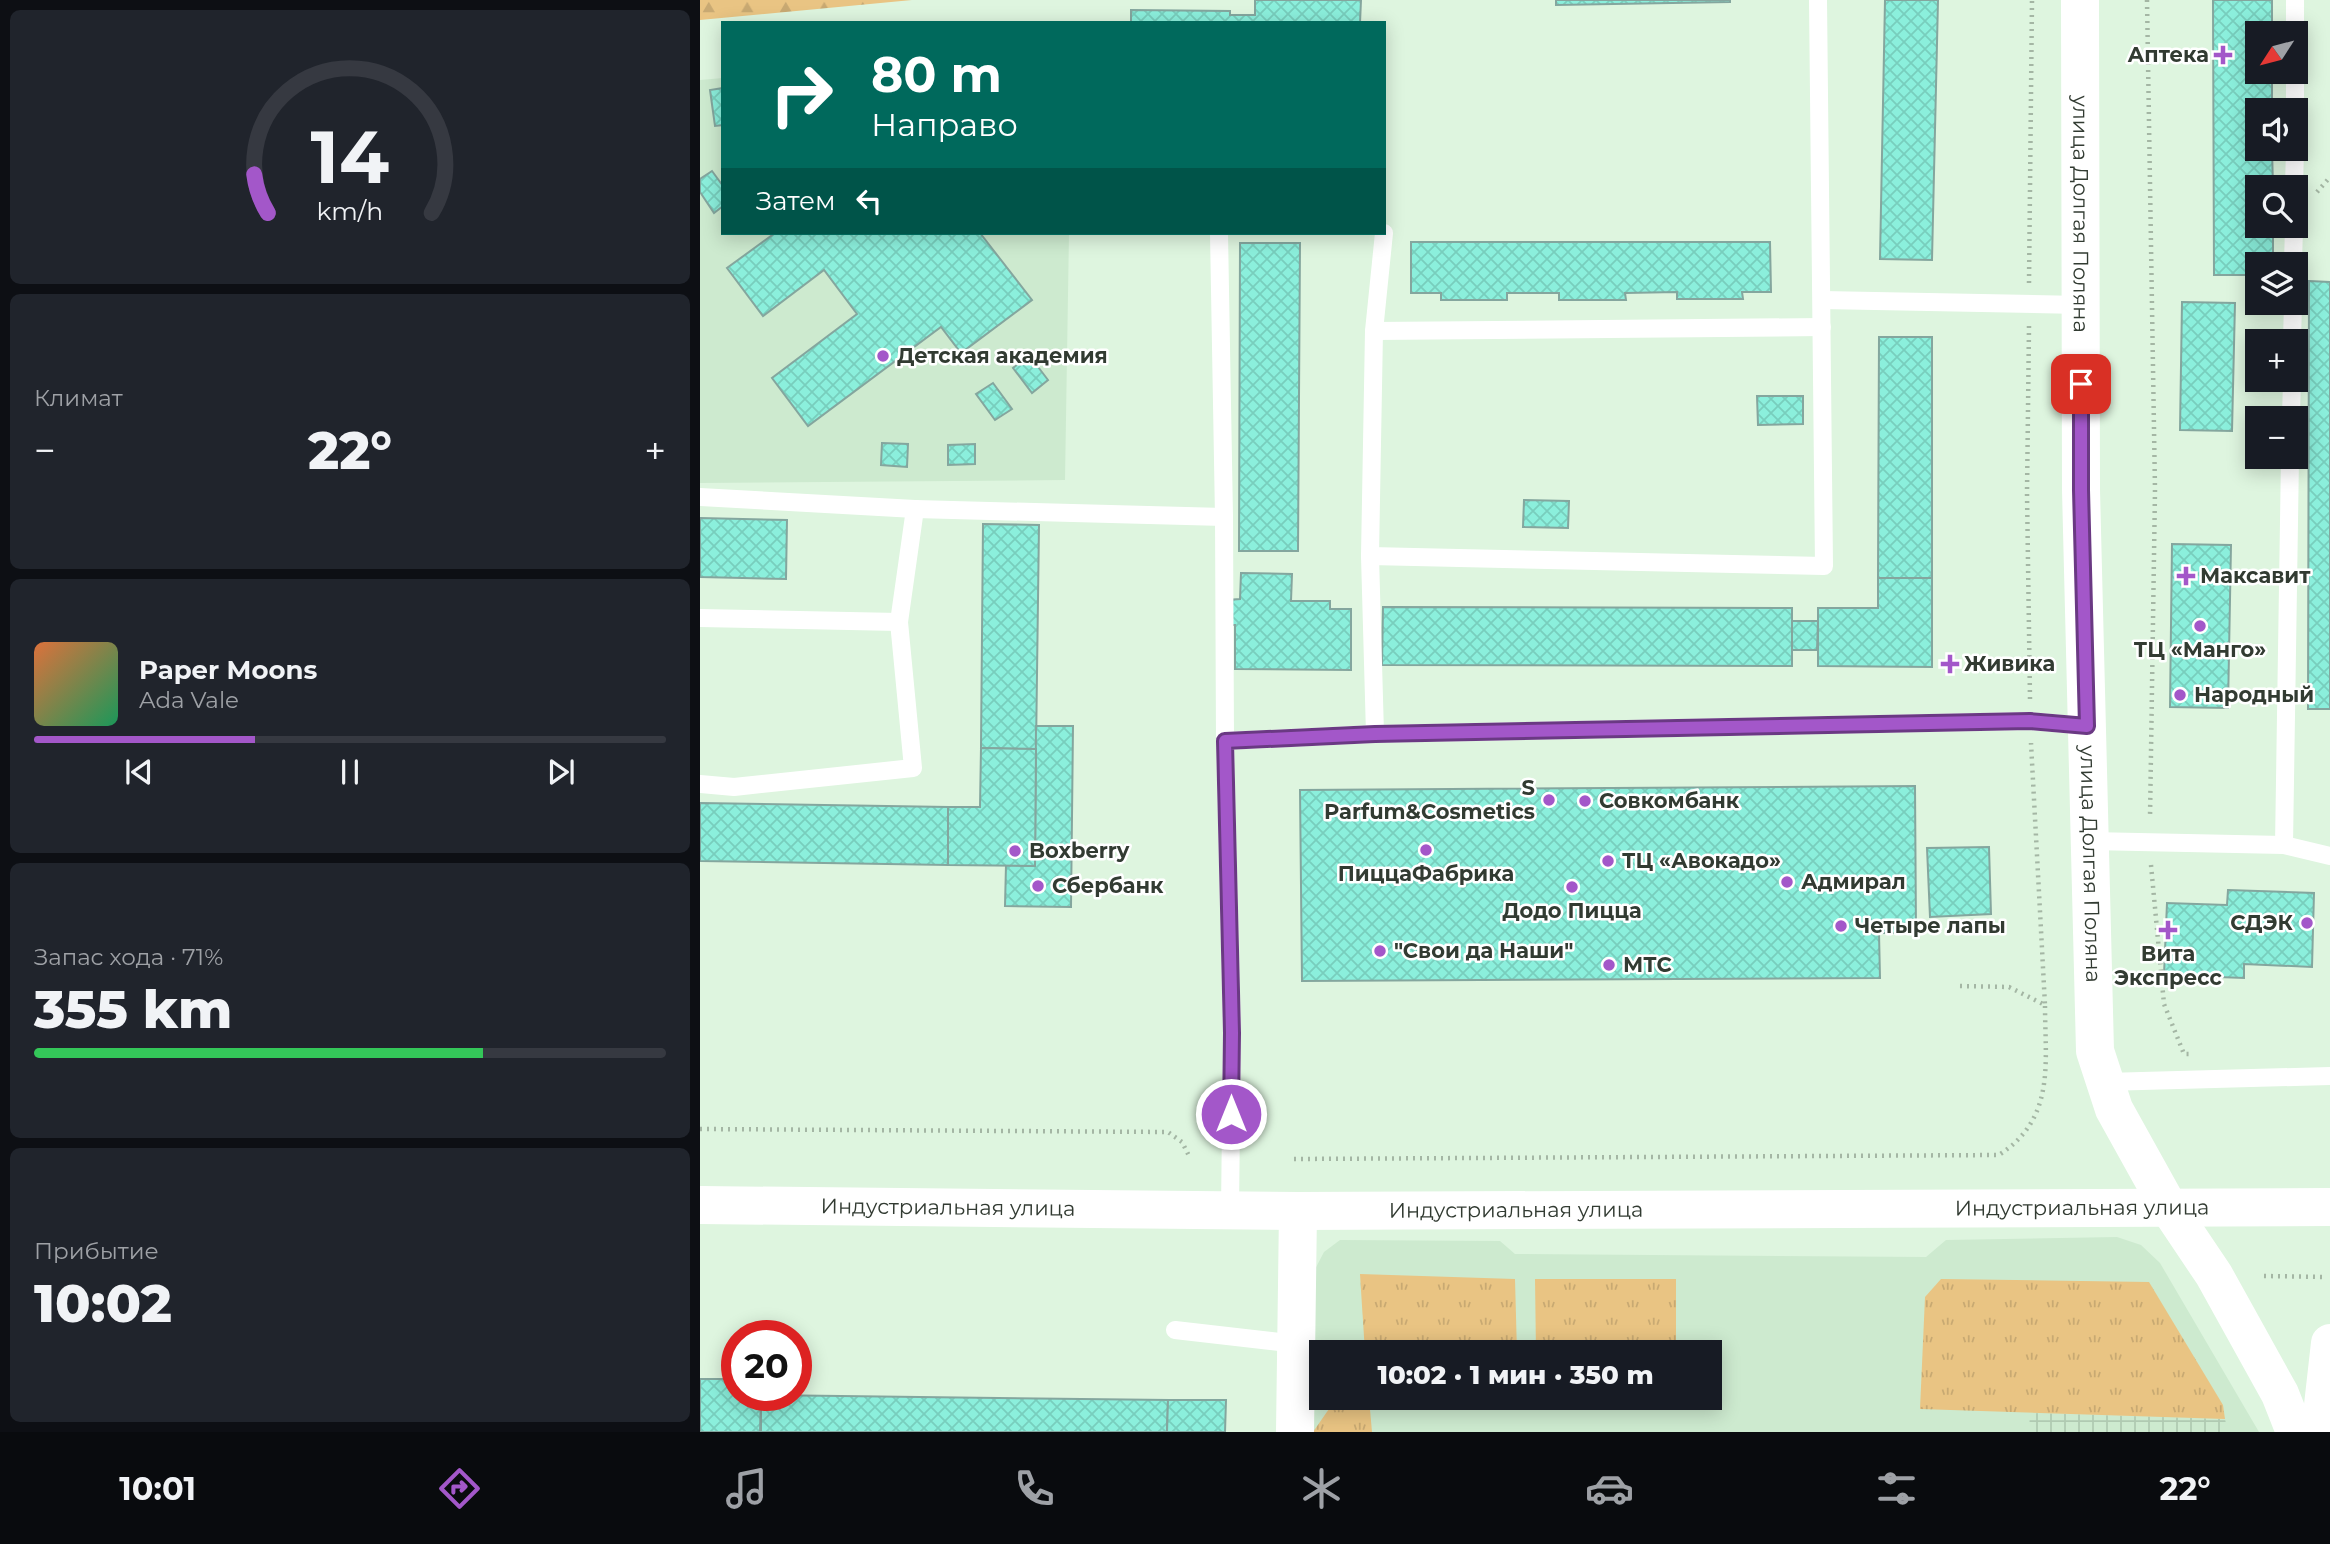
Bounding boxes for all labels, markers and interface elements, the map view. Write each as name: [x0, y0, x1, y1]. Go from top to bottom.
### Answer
north arrow: [2245, 21, 2308, 84]
map controls: [2245, 21, 2308, 469]
place label: Аптека: [2128, 42, 2209, 67]
text: 80 m: [871, 45, 1002, 104]
marker: Аптека: [2215, 47, 2231, 63]
icon: right: [756, 49, 847, 140]
street label: улица Долгая Поляна: [2068, 94, 2094, 333]
button: sound: [2245, 98, 2308, 161]
text: Направо: [871, 105, 1018, 144]
text: 14: [311, 114, 389, 202]
button: search: [2245, 175, 2308, 238]
icon: left: [850, 182, 888, 220]
text: Затем: [756, 185, 836, 217]
text: km/h: [317, 196, 383, 226]
button: layers: [2245, 252, 2308, 315]
button: +: [2245, 329, 2308, 392]
place label: Детская академия: [897, 343, 1108, 368]
marker: Детская академия: [875, 348, 891, 364]
pin: [2051, 354, 2111, 414]
icon: arrive: [2062, 365, 2100, 403]
text: Климат: [34, 384, 123, 412]
button: −: [2245, 406, 2308, 469]
text: 22°: [308, 419, 392, 482]
text: −: [34, 427, 56, 474]
text: +: [644, 427, 666, 474]
place label: Максавит: [2200, 563, 2311, 588]
marker: Максавит: [2178, 568, 2194, 584]
marker: ТЦ «Манго»: [2192, 618, 2208, 634]
place label: ТЦ «Манго»: [2134, 637, 2266, 662]
place label: Живика: [1964, 651, 2055, 676]
text: Paper Moons: [139, 654, 317, 686]
marker: Живика: [1942, 656, 1958, 672]
place label: Народный: [2194, 682, 2314, 707]
text: Ada Vale: [139, 686, 239, 714]
marker: Народный: [2172, 687, 2188, 703]
street label: улица Долгая Поляна: [2075, 744, 2106, 983]
icon: previous: [120, 753, 158, 791]
icon: pause: [331, 753, 369, 791]
icon: next: [542, 753, 580, 791]
place label: S Parfum&Cosmetics: [1324, 775, 1535, 824]
place label: Совкомбанк: [1599, 788, 1740, 813]
marker: S Parfum&Cosmetics: [1541, 792, 1557, 808]
marker: Совкомбанк: [1577, 793, 1593, 809]
place label: Boxberry: [1029, 838, 1130, 863]
marker: ПиццаФабрика: [1418, 842, 1434, 858]
marker: Boxberry: [1007, 843, 1023, 859]
place label: ТЦ «Авокадо»: [1622, 848, 1781, 873]
marker: ТЦ «Авокадо»: [1600, 853, 1616, 869]
place label: ПиццаФабрика: [1338, 861, 1514, 886]
place label: Адмирал: [1801, 869, 1906, 894]
place label: Сбербанк: [1052, 873, 1164, 898]
marker: Адмирал: [1779, 874, 1795, 890]
marker: Сбербанк: [1030, 878, 1046, 894]
marker: Додо Пицца: [1564, 879, 1580, 895]
place label: Додо Пицца: [1502, 898, 1642, 923]
place label: СДЭК: [2230, 910, 2294, 935]
place label: Четыре лапы: [1855, 913, 2006, 938]
marker: СДЭК: [2299, 915, 2315, 931]
marker: Четыре лапы: [1833, 918, 1849, 934]
marker: Вита Экспресс: [2160, 922, 2176, 938]
place label: "Свои да Наши": [1394, 938, 1573, 963]
place label: Вита Экспресс: [2114, 941, 2222, 990]
text: Запас хода · 71%: [34, 943, 223, 971]
marker: "Свои да Наши": [1372, 943, 1388, 959]
place label: МТС: [1623, 952, 1672, 977]
marker: МТС: [1601, 957, 1617, 973]
text: 355 km: [34, 978, 232, 1041]
position arrow: [1194, 1077, 1268, 1151]
street label: Индустриальная улица: [821, 1193, 1075, 1221]
street label: Индустриальная улица: [1955, 1194, 2209, 1220]
street label: Индустриальная улица: [1389, 1197, 1643, 1223]
text: Прибытие: [34, 1237, 159, 1265]
text: 10:02: [34, 1272, 172, 1335]
speed limit sign: 20: [721, 1320, 812, 1411]
text: 10:02 · 1 мин · 350 m: [1377, 1359, 1654, 1391]
icon: directions: [435, 1464, 484, 1513]
icon: music: [722, 1464, 771, 1513]
icon: phone: [1010, 1464, 1059, 1513]
icon: climate: [1297, 1464, 1346, 1513]
icon: car: [1585, 1464, 1634, 1513]
icon: filters: [1872, 1464, 1921, 1513]
text: 10:01: [119, 1469, 196, 1508]
text: 22°: [2160, 1469, 2211, 1508]

